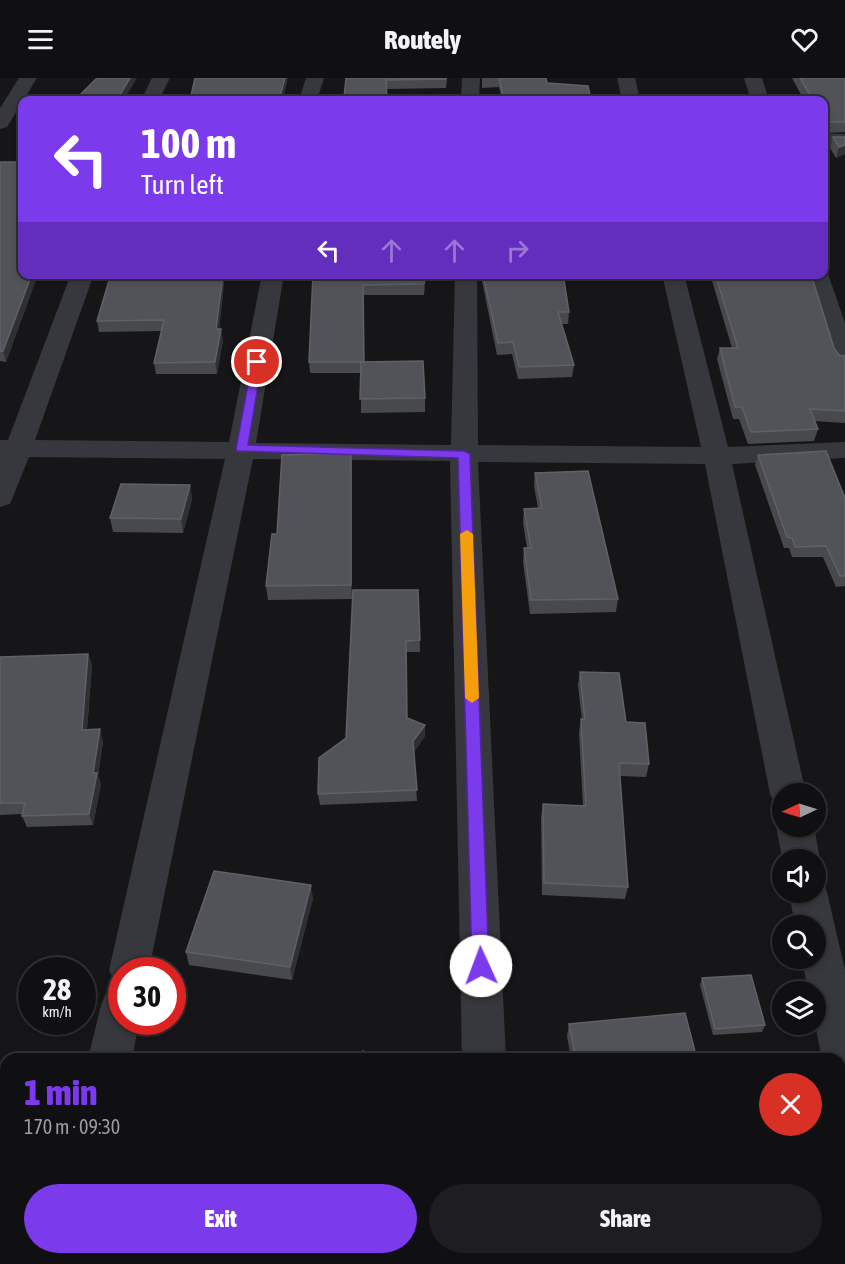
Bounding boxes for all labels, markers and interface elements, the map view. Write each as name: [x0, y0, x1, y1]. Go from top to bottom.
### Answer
icon: menu: [24, 23, 57, 56]
icon: heart: [788, 23, 821, 56]
text: Routely: [384, 24, 461, 55]
text: 100 m: [141, 119, 236, 167]
icon: left: [42, 120, 120, 198]
text: Turn left: [141, 169, 224, 200]
icon: left: [312, 234, 345, 267]
icon: ahead: [375, 234, 408, 267]
icon: ahead: [438, 234, 471, 267]
icon: right: [501, 234, 534, 267]
pin: [231, 336, 282, 387]
icon: arrive: [240, 345, 273, 378]
north arrow: [772, 783, 826, 837]
map controls: [772, 783, 826, 1035]
button: sound: [772, 849, 826, 903]
button: search: [772, 915, 826, 969]
position arrow: [449, 934, 513, 998]
speed limit sign: 30: [108, 957, 186, 1035]
text: 28: [43, 972, 71, 1006]
button: layers: [772, 981, 826, 1035]
text: km/h: [42, 1003, 72, 1020]
text: 1 min: [24, 1071, 98, 1113]
button: close: [759, 1073, 822, 1136]
text: 170 m · 09:30: [24, 1115, 120, 1138]
button: Exit: [24, 1184, 417, 1253]
button: Share: [429, 1184, 822, 1253]

